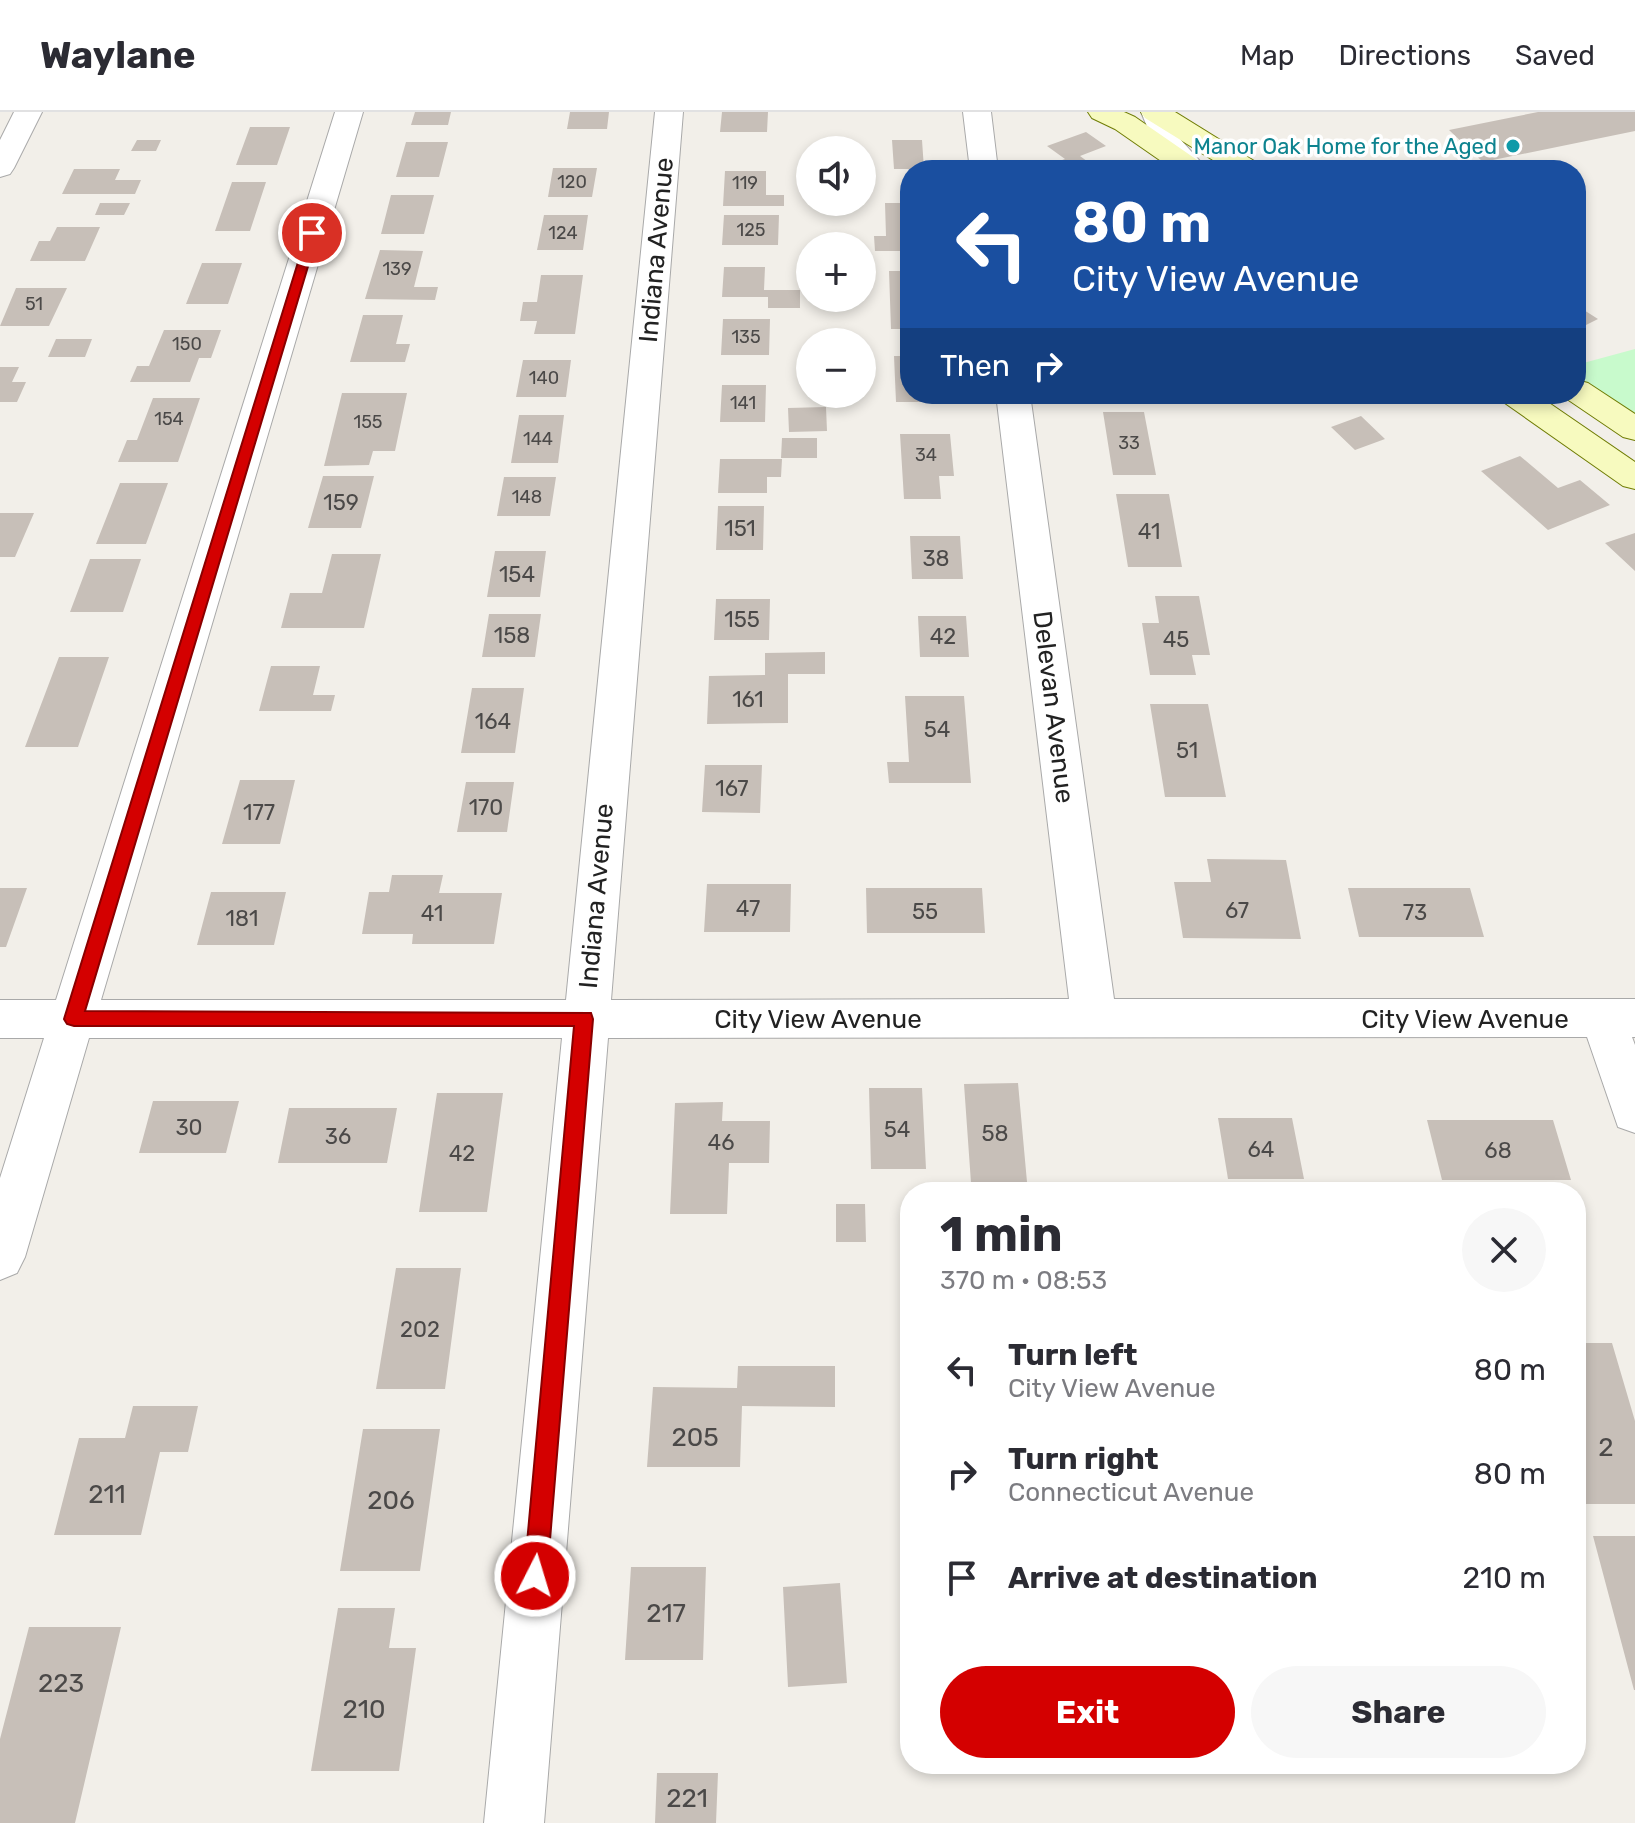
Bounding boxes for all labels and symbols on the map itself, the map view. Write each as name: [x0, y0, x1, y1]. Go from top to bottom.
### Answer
place label: Manor Oak Home for the Aged: [1193, 133, 1497, 160]
marker: Manor Oak Home for the Aged: [1504, 137, 1522, 155]
street label: Indiana Avenue: [633, 156, 680, 344]
house number: 120: [557, 171, 587, 193]
house number: 119: [732, 172, 758, 194]
pin: [278, 199, 346, 267]
house number: 125: [737, 219, 765, 241]
house number: 124: [548, 222, 578, 244]
house number: 139: [382, 258, 412, 280]
house number: 51: [25, 293, 43, 315]
house number: 135: [731, 326, 761, 348]
house number: 150: [172, 333, 202, 355]
house number: 140: [529, 367, 559, 389]
house number: 141: [730, 392, 756, 414]
house number: 154: [154, 408, 184, 430]
house number: 155: [353, 411, 383, 433]
house number: 144: [523, 428, 553, 450]
house number: 33: [1118, 432, 1140, 454]
house number: 34: [915, 444, 937, 466]
house number: 148: [512, 486, 542, 508]
house number: 159: [323, 489, 359, 516]
house number: 151: [724, 515, 756, 542]
house number: 41: [1138, 518, 1160, 545]
house number: 38: [922, 545, 950, 572]
house number: 154: [499, 561, 535, 588]
house number: 155: [724, 606, 760, 633]
street label: Delevan Avenue: [1026, 609, 1081, 805]
house number: 158: [494, 622, 530, 649]
house number: 42: [930, 623, 956, 650]
house number: 45: [1163, 626, 1189, 653]
house number: 161: [732, 686, 764, 713]
house number: 164: [475, 708, 511, 735]
house number: 54: [924, 716, 950, 743]
house number: 51: [1176, 737, 1198, 764]
house number: 167: [715, 775, 749, 802]
house number: 170: [469, 794, 503, 821]
house number: 177: [243, 799, 275, 826]
street label: Indiana Avenue: [573, 802, 620, 990]
house number: 47: [736, 895, 760, 922]
house number: 67: [1225, 897, 1249, 924]
house number: 55: [912, 898, 938, 925]
house number: 73: [1403, 899, 1427, 926]
house number: 41: [421, 900, 443, 927]
house number: 181: [226, 905, 258, 932]
street label: City View Avenue: [714, 1004, 922, 1035]
street label: City View Avenue: [1361, 1004, 1569, 1035]
house number: 30: [175, 1114, 203, 1141]
house number: 54: [884, 1116, 910, 1143]
house number: 58: [981, 1120, 1009, 1147]
house number: 36: [325, 1123, 351, 1150]
house number: 46: [708, 1129, 734, 1156]
house number: 64: [1248, 1136, 1274, 1163]
house number: 68: [1484, 1137, 1512, 1164]
house number: 42: [449, 1140, 475, 1167]
house number: 202: [400, 1316, 440, 1343]
house number: 205: [671, 1422, 719, 1453]
house number: 2: [1598, 1432, 1614, 1463]
house number: 211: [88, 1479, 126, 1510]
house number: 206: [367, 1485, 415, 1516]
position arrow: [493, 1534, 577, 1618]
house number: 217: [646, 1598, 686, 1629]
house number: 223: [38, 1668, 84, 1699]
house number: 210: [343, 1694, 385, 1725]
house number: 221: [666, 1783, 708, 1814]

